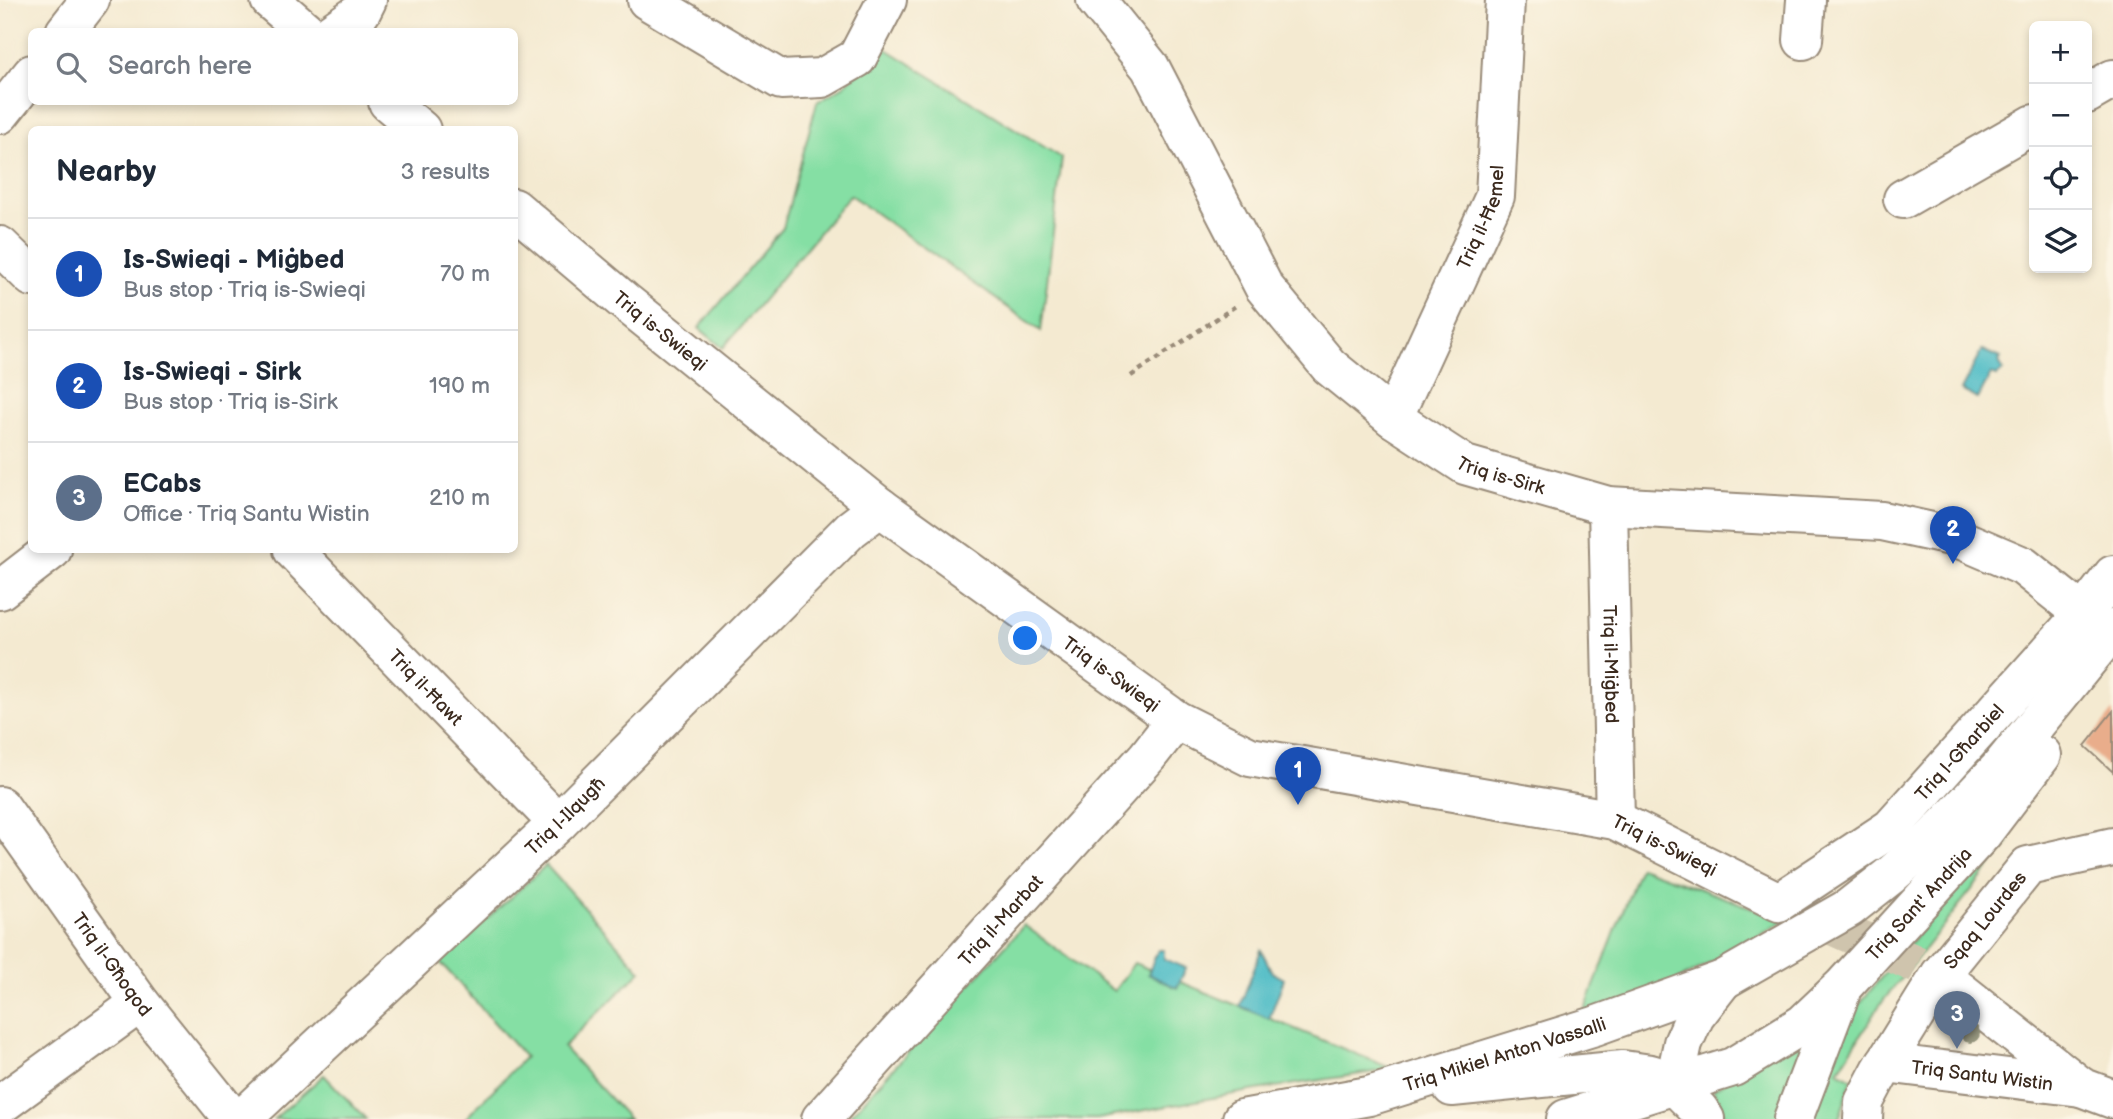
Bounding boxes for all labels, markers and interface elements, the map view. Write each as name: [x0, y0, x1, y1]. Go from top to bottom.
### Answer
map controls: [2029, 21, 2092, 273]
button: +: [2029, 21, 2092, 84]
search box: [28, 28, 518, 105]
icon: search: [52, 48, 90, 86]
text: Search here: [108, 51, 252, 82]
button: −: [2029, 84, 2092, 147]
button: locate: [2029, 147, 2092, 210]
text: Nearby: [56, 154, 156, 190]
text: 3 results: [401, 158, 490, 186]
street label: Triq il-Ħemel: [1453, 165, 1510, 274]
button: layers: [2029, 210, 2092, 273]
text: Is-Swieqi - Miġbed: [123, 245, 344, 276]
text: 1: [74, 260, 84, 288]
text: 70 m: [440, 260, 490, 288]
text: Bus stop · Triq is-Swieqi: [123, 276, 366, 304]
street label: Triq is-Swieqi: [608, 287, 711, 376]
text: Is-Swieqi - Sirk: [123, 357, 302, 388]
text: 2: [72, 372, 86, 400]
text: 190 m: [429, 372, 490, 400]
text: Bus stop · Triq is-Sirk: [123, 388, 338, 416]
street label: Triq is-Sirk: [1451, 452, 1548, 501]
text: ECabs: [123, 469, 201, 500]
text: 3: [72, 484, 86, 512]
text: 210 m: [429, 484, 490, 512]
text: Office · Triq Santu Wistin: [123, 500, 370, 528]
pin: 2: [1930, 506, 1976, 564]
street label: Triq il-Miġbed: [1597, 605, 1623, 723]
your location: [1008, 621, 1042, 655]
street label: Triq is-Swieqi: [1058, 632, 1164, 718]
street label: Triq il-Ħawt: [383, 645, 467, 731]
street label: Triq l-Għarbiel: [1911, 700, 2010, 806]
pin: 1: [1275, 747, 1321, 805]
street label: Triq l-Ilqugħ: [521, 773, 610, 861]
street label: Triq is-Swieqi: [1608, 810, 1720, 882]
street label: Triq Sant' Andrija: [1862, 843, 1977, 966]
street label: Sqaq Lourdes: [1939, 867, 2032, 974]
street label: Triq il-Marbat: [954, 870, 1049, 971]
street label: Triq il-Għoqod: [66, 909, 156, 1022]
pin: 3: [1934, 991, 1980, 1049]
street label: Triq Mikiel Anton Vassalli: [1401, 1013, 1609, 1098]
street label: Triq Santu Wistin: [1910, 1056, 2054, 1096]

